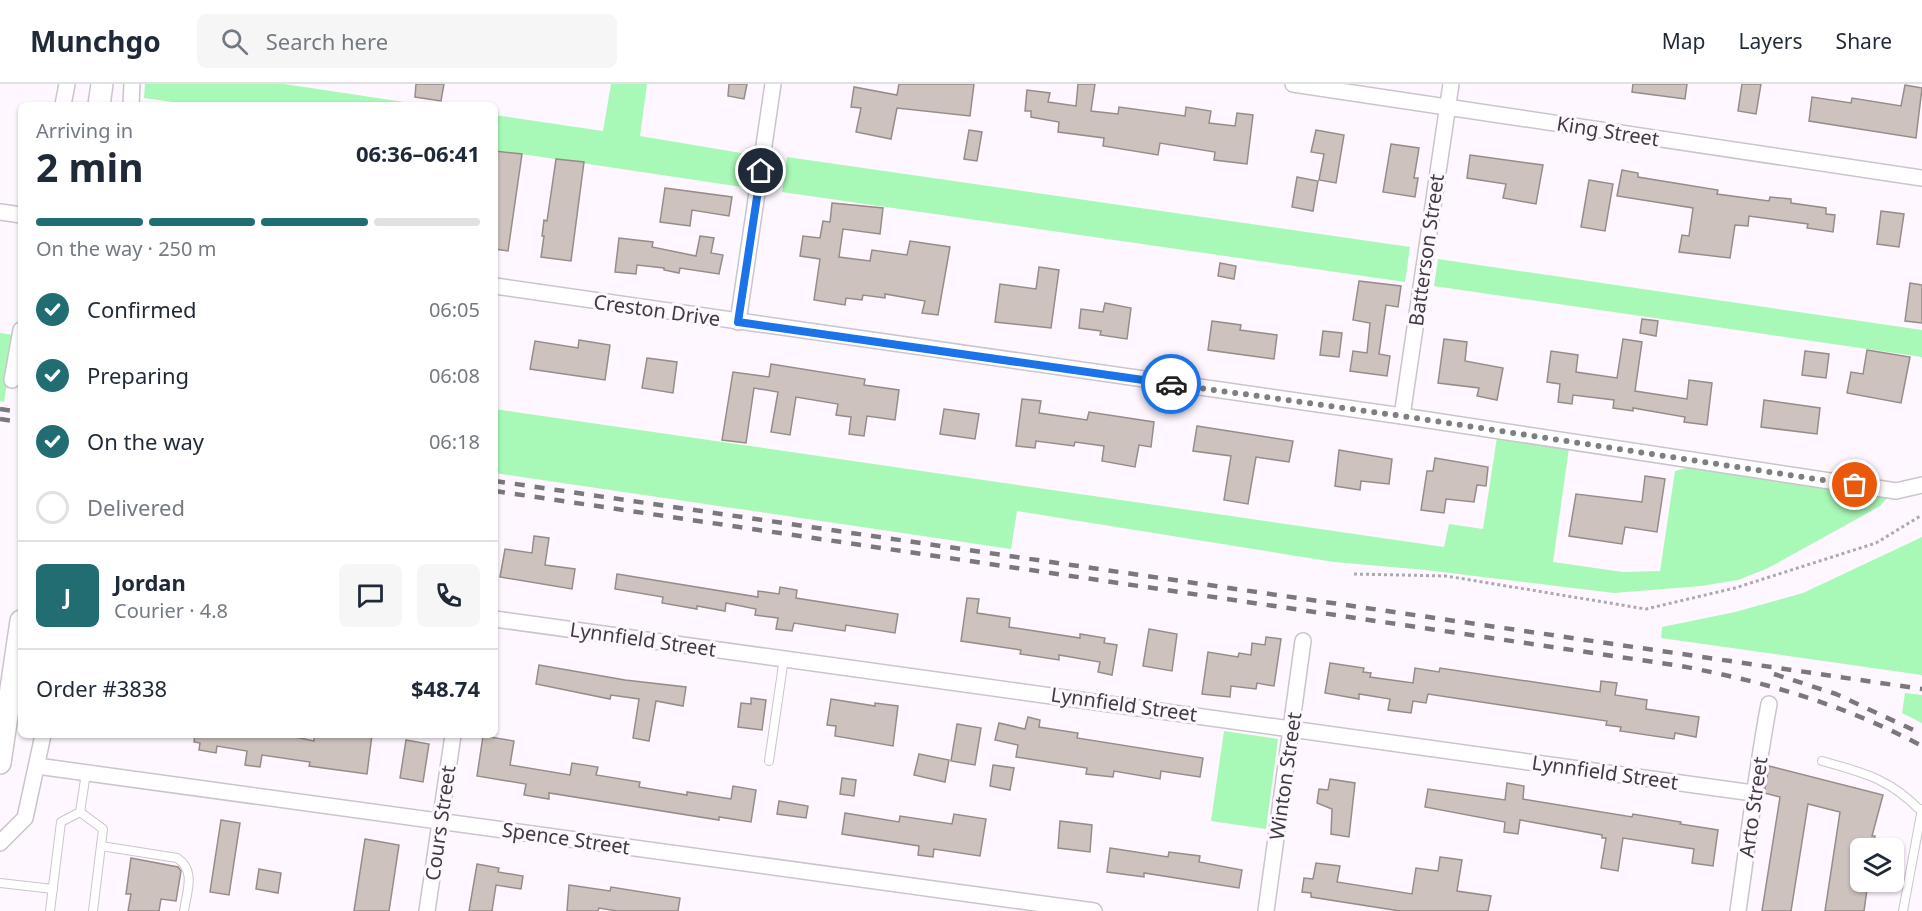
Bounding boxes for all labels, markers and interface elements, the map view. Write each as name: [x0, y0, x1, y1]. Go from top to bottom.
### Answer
search box: [197, 14, 617, 68]
text: Munchgo: [30, 22, 161, 60]
icon: search: [218, 25, 251, 58]
text: Search here: [266, 26, 388, 56]
text: Map: [1662, 27, 1706, 55]
text: Layers: [1739, 27, 1803, 55]
text: Share: [1836, 27, 1892, 55]
street label: King Street: [1555, 110, 1661, 152]
text: Arriving in: [36, 117, 133, 144]
text: 06:36–06:41: [356, 138, 480, 168]
text: 2 min: [36, 140, 143, 193]
pin: [735, 145, 786, 196]
icon: home: [744, 154, 777, 187]
street label: Batterson Street: [1402, 172, 1450, 328]
text: On the way · 250 m: [36, 235, 216, 262]
street label: Creston Drive: [592, 288, 722, 332]
icon: check: [36, 293, 69, 326]
text: Confirmed: [87, 294, 197, 324]
text: 06:05: [429, 296, 480, 323]
courier: [1141, 354, 1201, 414]
icon: check: [36, 359, 69, 392]
text: Preparing: [87, 360, 189, 390]
text: 06:08: [429, 362, 480, 389]
icon: car: [1155, 368, 1188, 401]
icon: check: [36, 425, 69, 458]
text: On the way: [87, 426, 204, 456]
text: 06:18: [429, 428, 480, 455]
pin: [1829, 459, 1880, 510]
icon: bag: [1838, 468, 1871, 501]
text: Delivered: [87, 492, 185, 522]
button: chat: [339, 564, 402, 627]
button: phone: [417, 564, 480, 627]
text: Jordan: [114, 567, 186, 597]
text: J: [64, 580, 71, 610]
text: Courier · 4.8: [114, 597, 228, 624]
street label: Lynnfield Street: [568, 615, 718, 663]
text: Order #3838: [36, 673, 167, 703]
text: $48.74: [411, 673, 480, 703]
street label: Lynnfield Street: [1049, 680, 1199, 728]
street label: Winton Street: [1263, 710, 1307, 842]
street label: Lynnfield Street: [1530, 748, 1680, 796]
street label: Arto Street: [1733, 755, 1773, 859]
street label: Cours Street: [419, 764, 461, 882]
street label: Spence Street: [500, 816, 632, 860]
map controls: [1850, 838, 1904, 892]
button: layers: [1850, 838, 1904, 892]

